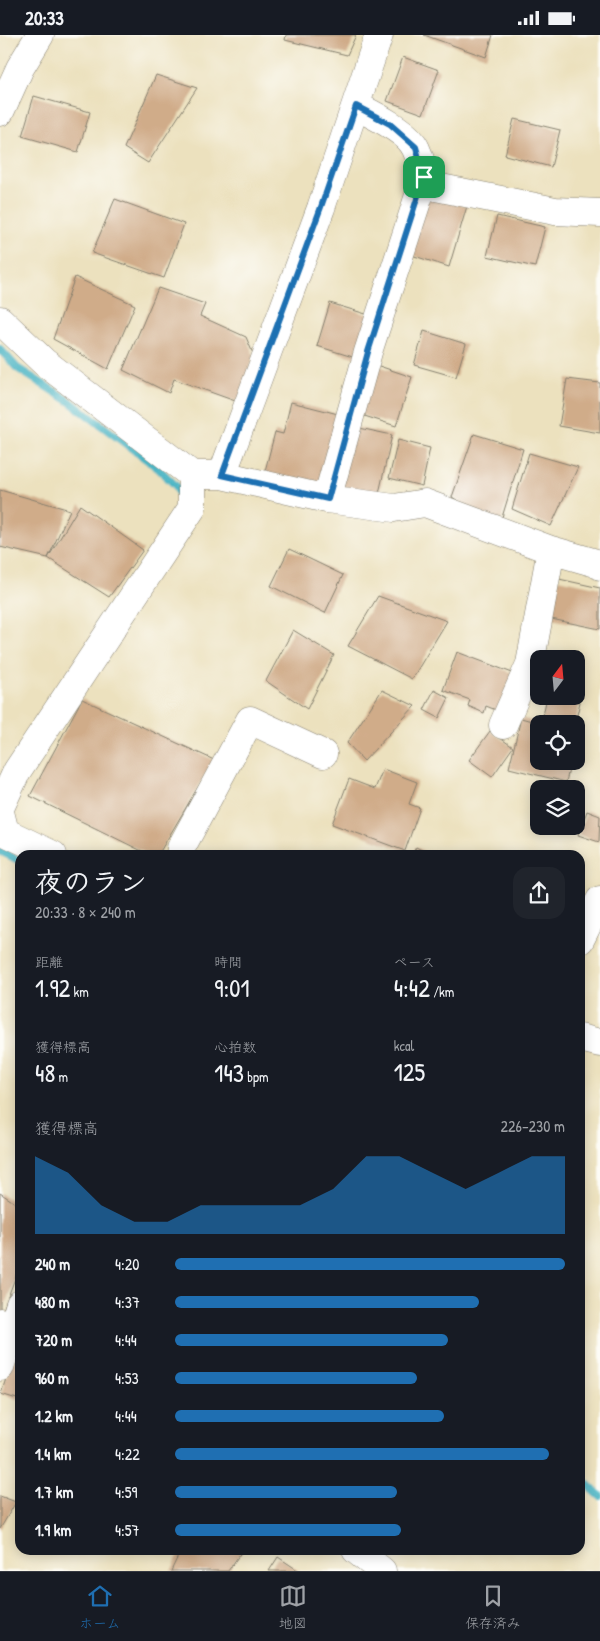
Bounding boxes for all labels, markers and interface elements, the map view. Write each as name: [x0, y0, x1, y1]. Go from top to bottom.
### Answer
text: 20:33: [25, 5, 64, 31]
pin: [403, 156, 445, 198]
icon: arrive: [410, 163, 438, 191]
north arrow: [530, 650, 585, 705]
map controls: [530, 650, 585, 835]
button: locate: [530, 715, 585, 770]
button: layers: [530, 780, 585, 835]
text: 夜のラン: [35, 863, 147, 901]
button: share: [513, 867, 565, 919]
text: 20:33 · 8 × 240 m: [35, 901, 136, 923]
text: 距離: [35, 952, 63, 971]
text: 時間: [214, 952, 242, 971]
text: ペース: [394, 952, 435, 971]
text: 1.92: [35, 971, 70, 1005]
text: 9:01: [214, 971, 250, 1005]
text: 4:42: [394, 971, 430, 1005]
text: km: [70, 982, 89, 1001]
text: /km: [430, 982, 454, 1001]
text: kcal: [394, 1036, 414, 1055]
text: 獲得標高: [35, 1037, 91, 1056]
text: 心拍数: [214, 1037, 256, 1056]
text: 125: [394, 1055, 425, 1089]
text: 48: [35, 1056, 55, 1090]
text: 143: [214, 1056, 244, 1090]
text: m: [55, 1067, 68, 1086]
text: bpm: [244, 1067, 268, 1086]
text: 226–230 m: [501, 1115, 565, 1137]
text: 獲得標高: [35, 1117, 99, 1139]
text: 240 m: [35, 1253, 70, 1275]
text: 4:20: [115, 1253, 139, 1275]
text: 480 m: [35, 1291, 70, 1313]
text: 4:37: [115, 1291, 140, 1313]
text: 720 m: [35, 1329, 72, 1351]
text: 4:44: [115, 1329, 137, 1351]
text: 960 m: [35, 1367, 69, 1389]
text: 4:53: [115, 1367, 139, 1389]
text: 1.2 km: [35, 1405, 73, 1427]
text: 4:44: [115, 1405, 137, 1427]
text: 1.4 km: [35, 1443, 71, 1465]
text: 4:22: [115, 1443, 140, 1465]
text: 1.7 km: [35, 1481, 73, 1503]
text: 4:59: [115, 1481, 137, 1503]
text: 1.9 km: [35, 1519, 71, 1541]
text: 4:57: [115, 1519, 139, 1541]
tab: ホーム: [79, 1582, 121, 1632]
tab: 地図: [279, 1582, 307, 1632]
tab: 保存済み: [465, 1582, 521, 1632]

